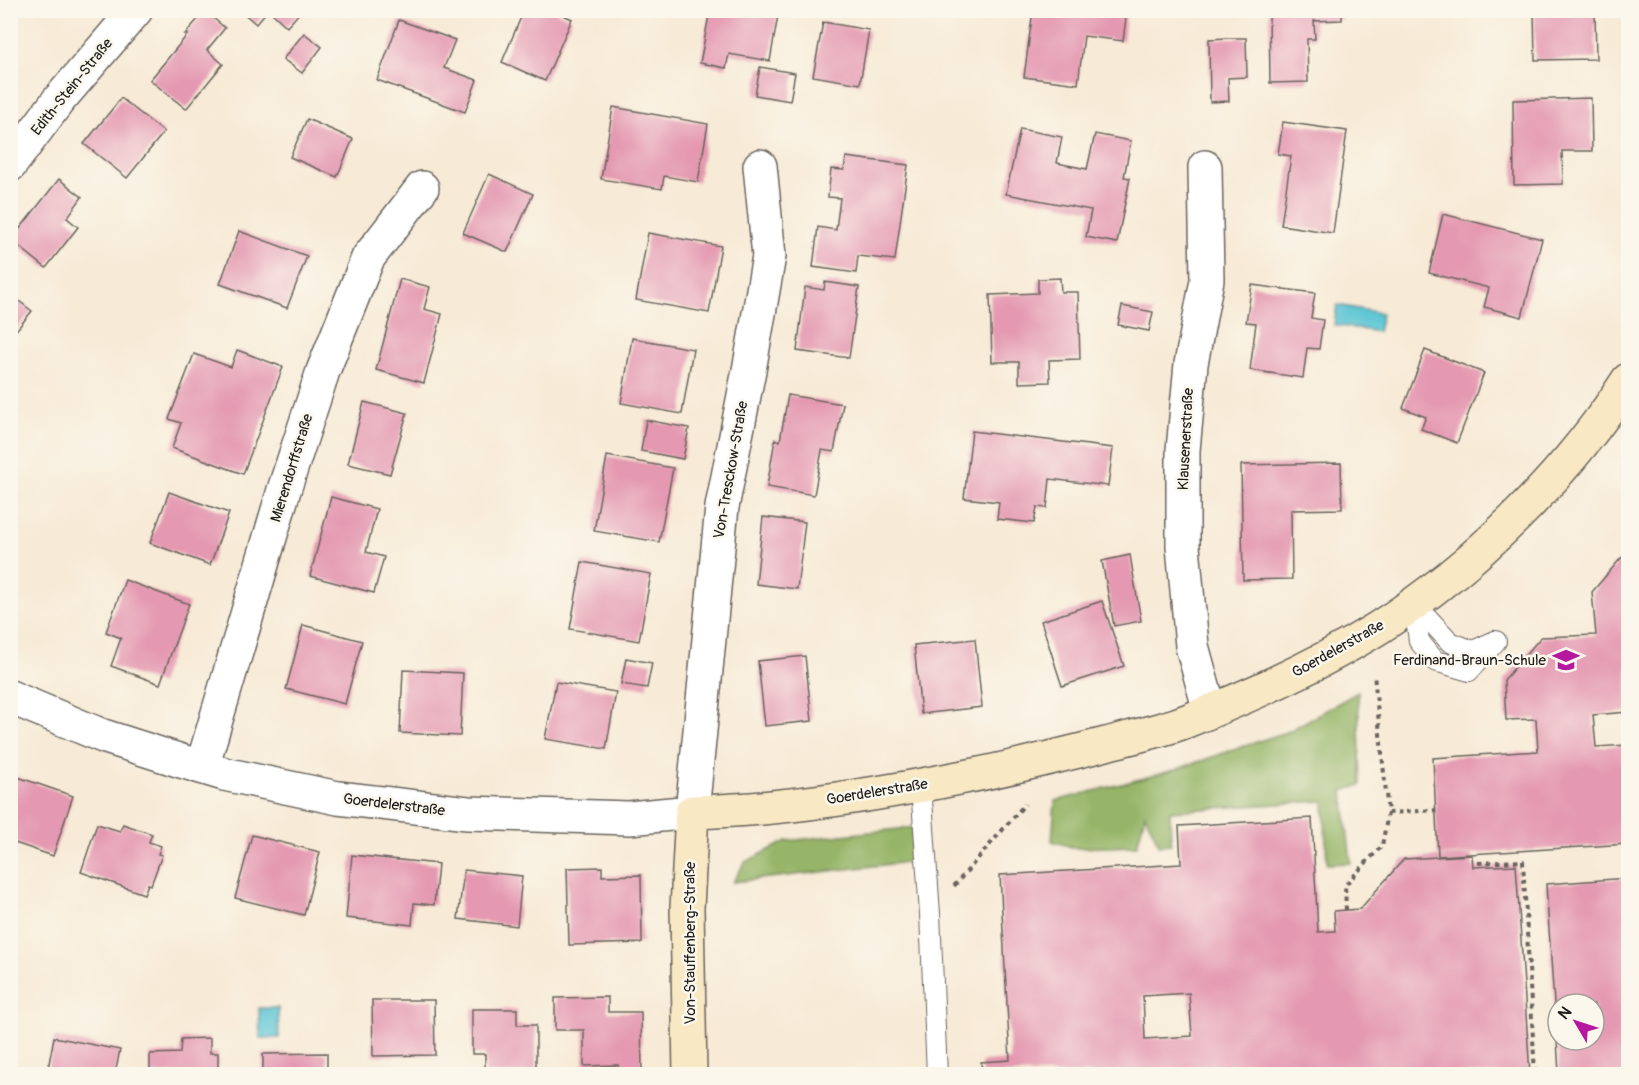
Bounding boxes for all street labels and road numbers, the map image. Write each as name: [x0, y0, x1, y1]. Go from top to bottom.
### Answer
street label: Edith-Stein-Straße: [27, 34, 117, 139]
street label: Klausenerstraße: [1174, 387, 1198, 491]
street label: Von-Tresckow-Straße: [710, 399, 753, 540]
street label: Mierendorffstraße: [266, 411, 318, 525]
street label: Goerdelerstraße: [1289, 616, 1388, 682]
street label: Goerdelerstraße: [825, 775, 930, 809]
street label: Goerdelerstraße: [342, 789, 447, 821]
street label: Von-Stauffenberg-Straße: [681, 861, 700, 1024]

